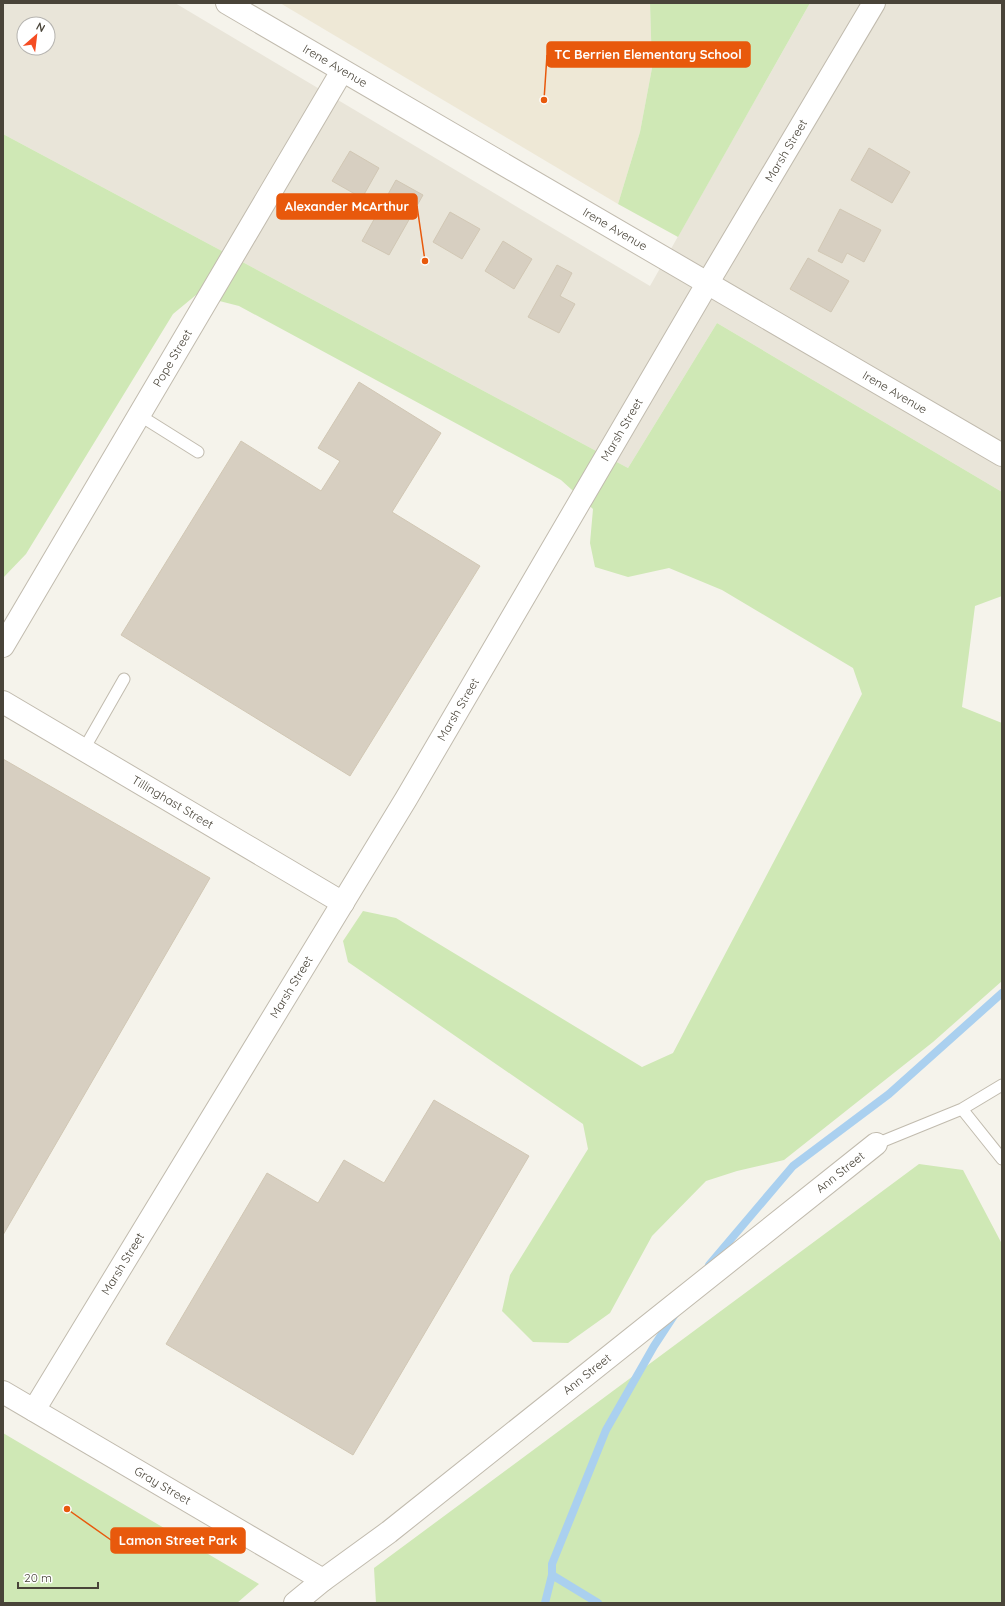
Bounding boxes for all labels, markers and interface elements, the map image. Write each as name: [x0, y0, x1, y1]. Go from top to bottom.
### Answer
north arrow: [16, 16, 56, 56]
text: N: [34, 19, 48, 35]
street label: Irene Avenue: [300, 41, 370, 90]
callout: TC Berrien Elementary School: [547, 42, 750, 67]
text: TC Berrien Elementary School: [554, 46, 742, 62]
street label: Marsh Street: [761, 116, 810, 184]
callout: Alexander McArthur: [277, 194, 417, 219]
text: Alexander McArthur: [285, 198, 409, 214]
street label: Irene Avenue: [580, 204, 650, 254]
street label: Pope Street: [149, 326, 195, 390]
street label: Irene Avenue: [860, 367, 930, 417]
street label: Marsh Street: [597, 395, 646, 464]
street label: Marsh Street: [434, 675, 482, 743]
street label: Tillinghast Street: [129, 772, 216, 832]
street label: Marsh Street: [266, 953, 316, 1021]
street label: Ann Street: [813, 1148, 867, 1196]
street label: Marsh Street: [98, 1230, 147, 1298]
street label: Ann Street: [559, 1350, 614, 1398]
street label: Gray Street: [132, 1463, 194, 1508]
callout: Lamon Street Park: [111, 1528, 245, 1553]
text: Lamon Street Park: [119, 1532, 237, 1548]
scale bar: [18, 1564, 98, 1590]
text: 20 m: [24, 1570, 52, 1585]

